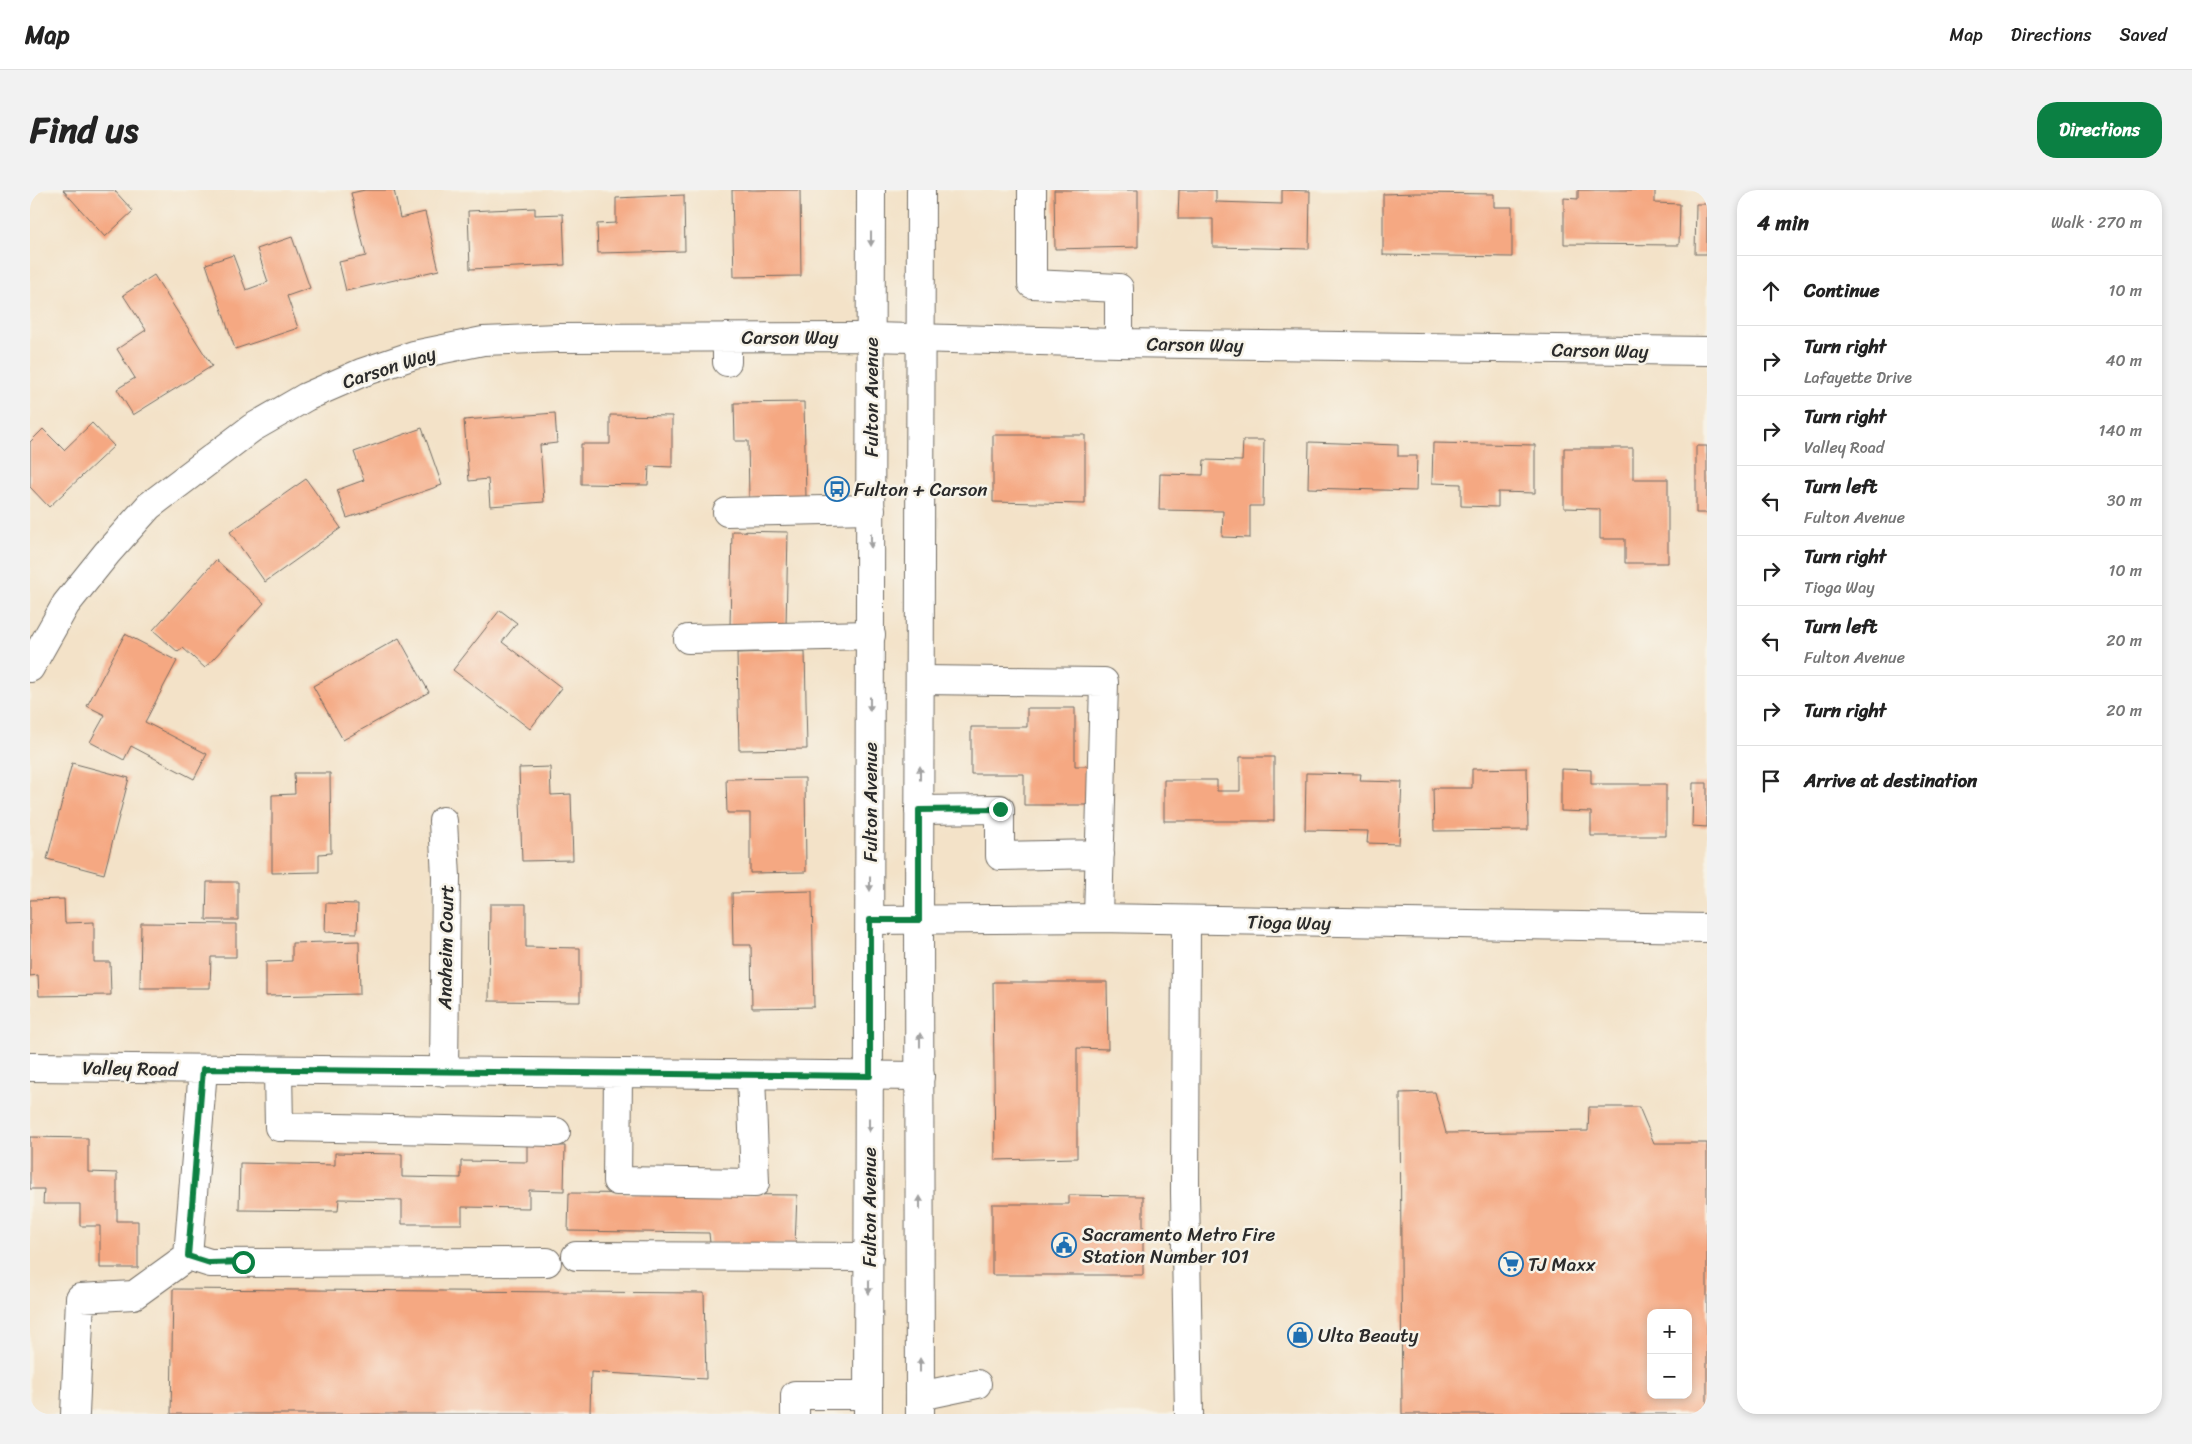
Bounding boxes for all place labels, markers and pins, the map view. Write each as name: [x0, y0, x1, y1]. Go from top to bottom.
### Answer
place label: Fulton + Carson: [854, 473, 988, 506]
bus stop icon: Fulton + Carson: [824, 476, 850, 502]
place label: Sacramento Metro Fire Station Number 101: [1082, 1218, 1276, 1273]
public building icon: Sacramento Metro Fire Station Number 101: [1051, 1232, 1077, 1258]
place label: TJ Maxx: [1528, 1248, 1596, 1281]
supermarket icon: TJ Maxx: [1498, 1251, 1524, 1277]
place label: Ulta Beauty: [1318, 1319, 1419, 1352]
shop icon: Ulta Beauty: [1287, 1322, 1313, 1348]

